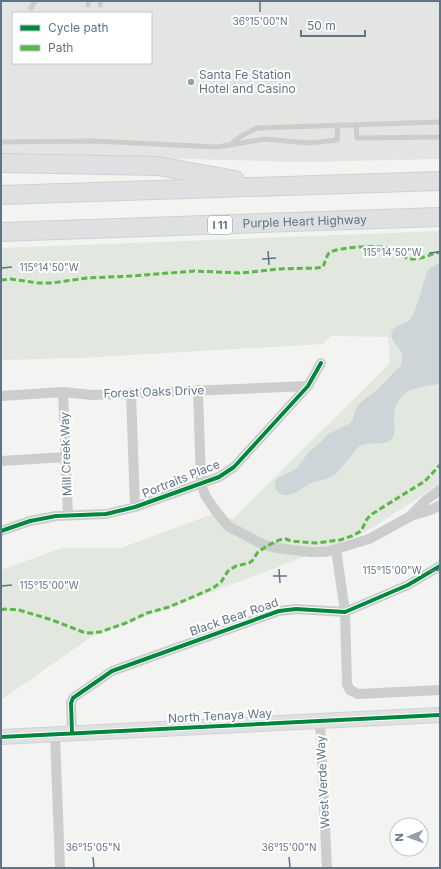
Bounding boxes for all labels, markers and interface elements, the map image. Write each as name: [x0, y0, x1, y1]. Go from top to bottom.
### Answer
legend: [12, 12, 152, 64]
scale bar: [301, 12, 365, 38]
text: 36°15'00"N: [233, 15, 287, 27]
text: 50 m: [307, 18, 336, 33]
text: Cycle path: [48, 20, 109, 35]
text: Path: [48, 40, 73, 55]
place label: Santa Fe Station Hotel and Casino: [199, 67, 296, 96]
marker: Santa Fe Station Hotel and Casino: [186, 77, 196, 87]
street label: Purple Heart Highway: [242, 211, 367, 231]
road number: I 11: [208, 216, 232, 234]
text: 115°14'50"W: [362, 246, 422, 258]
text: 115°14'50"W: [19, 261, 79, 273]
street label: Forest Oaks Drive: [103, 382, 205, 401]
street label: Mill Creek Way: [57, 411, 74, 497]
street label: Portraits Place: [140, 456, 222, 501]
text: 115°15'00"W: [362, 564, 422, 576]
text: 115°15'00"W: [19, 579, 79, 591]
street label: Black Bear Road: [187, 594, 280, 639]
street label: North Tenaya Way: [168, 705, 273, 726]
street label: West Verde Way: [313, 735, 332, 829]
north arrow: [389, 817, 429, 857]
text: N: [392, 833, 406, 842]
text: 36°15'05"N: [66, 841, 120, 853]
text: 36°15'00"N: [262, 841, 316, 853]

